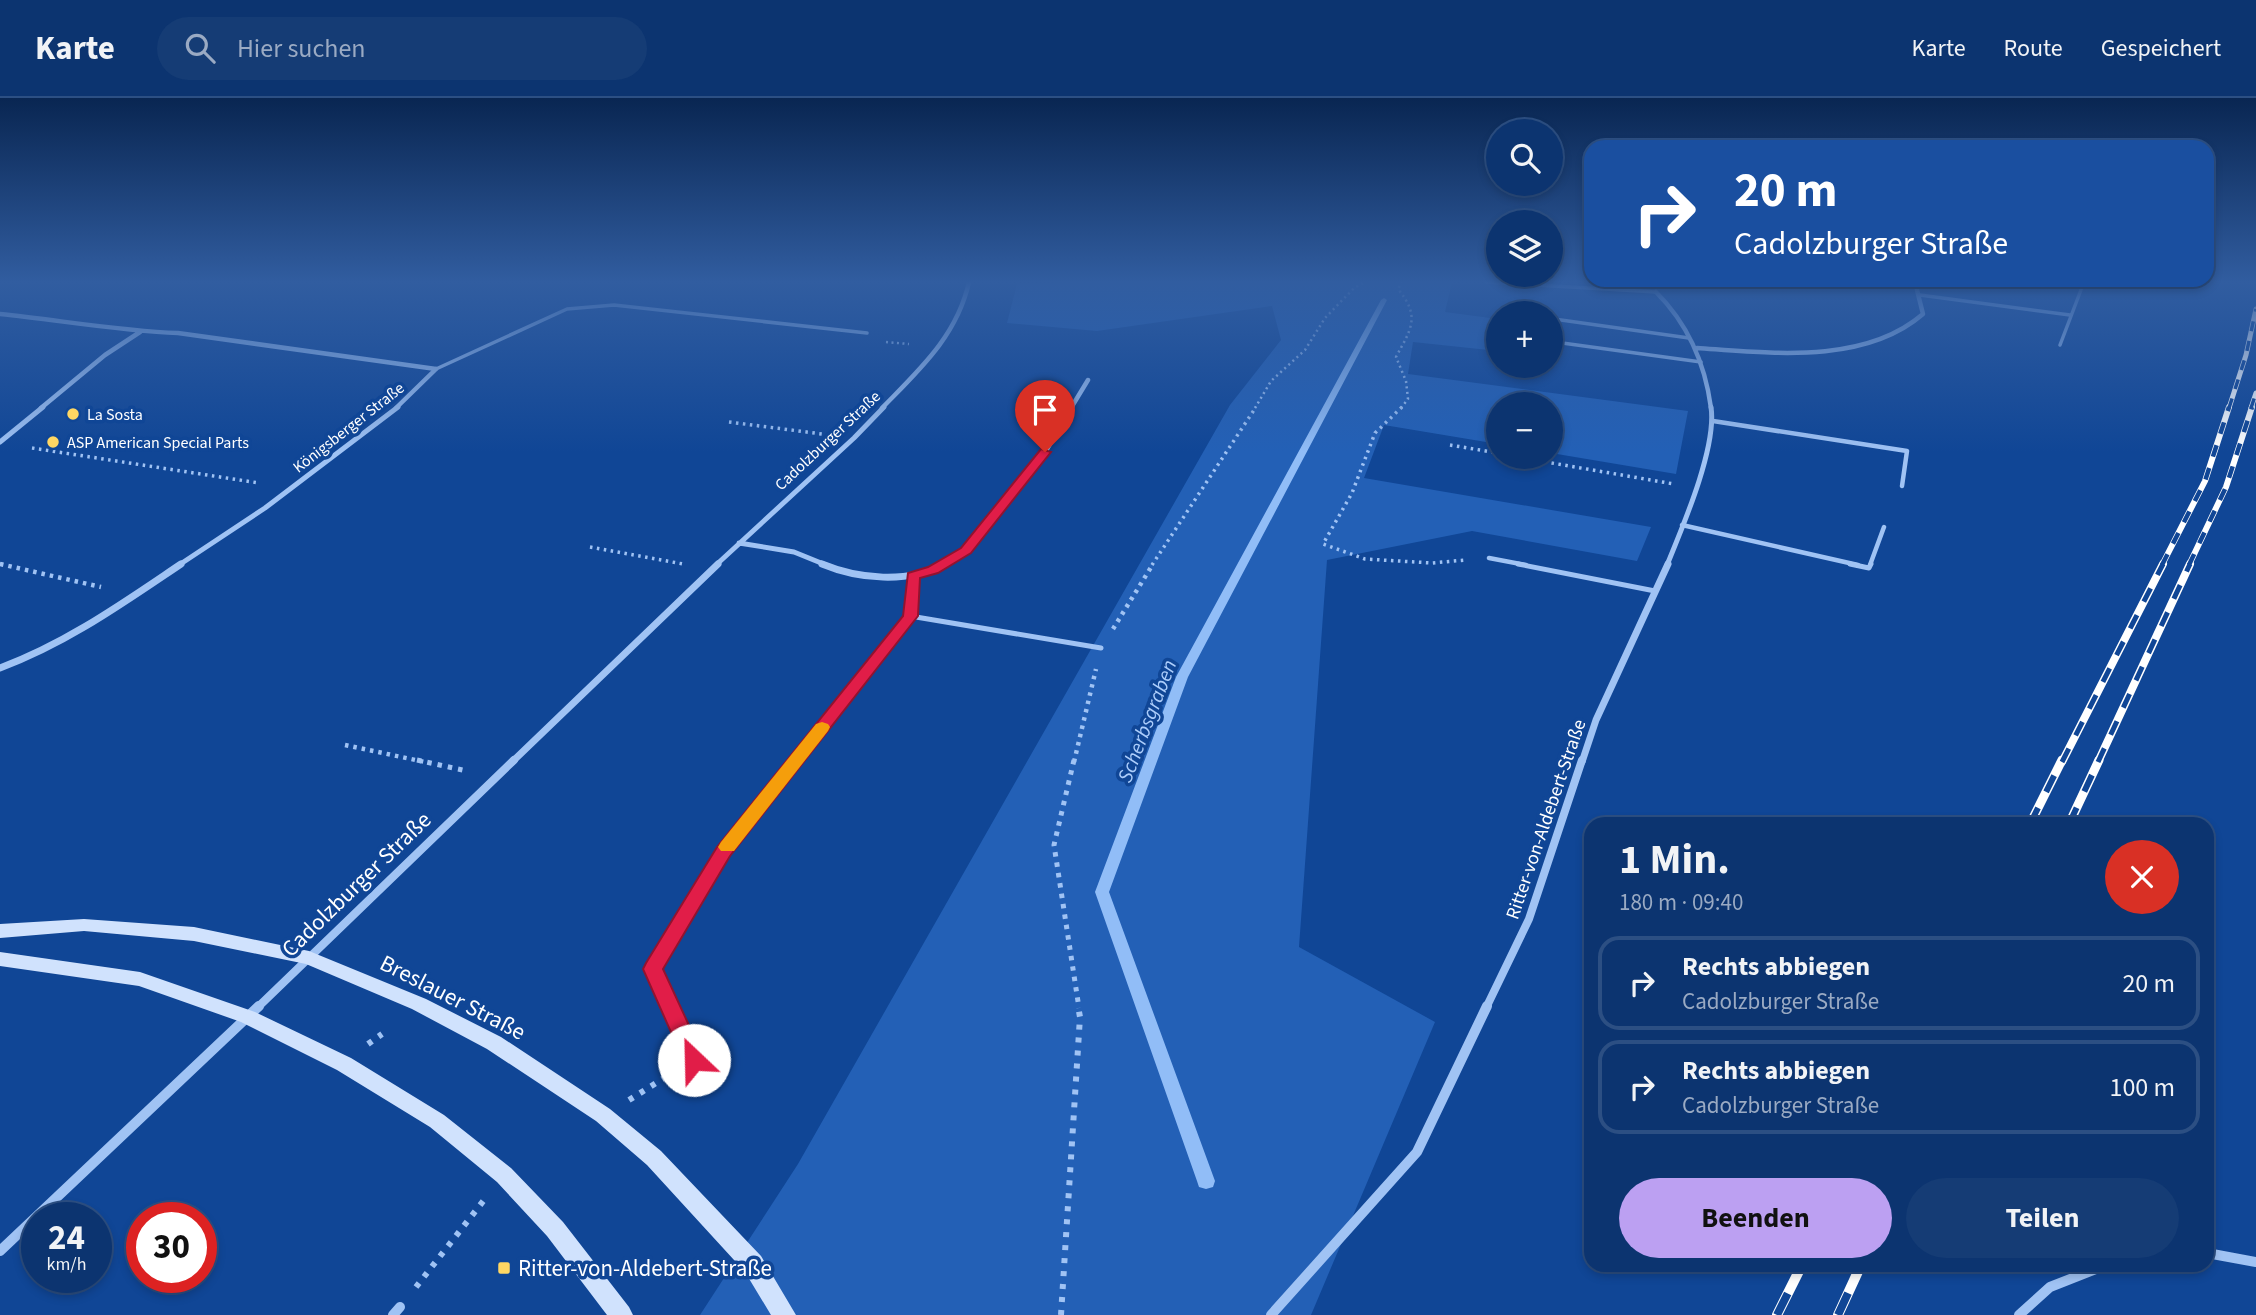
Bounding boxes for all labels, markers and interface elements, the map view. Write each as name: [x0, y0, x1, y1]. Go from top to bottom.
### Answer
search box: [157, 17, 647, 80]
text: Karte: [35, 25, 115, 72]
icon: search: [181, 29, 219, 67]
text: Hier suchen: [237, 30, 366, 67]
text: Karte: [1912, 31, 1966, 66]
text: Route: [2004, 31, 2063, 66]
text: Gespeichert: [2101, 31, 2221, 66]
map controls: [1486, 119, 1563, 469]
button: search: [1486, 119, 1563, 196]
text: 20 m: [1734, 156, 1838, 226]
icon: right: [1619, 168, 1710, 259]
button: layers: [1486, 210, 1563, 287]
text: Cadolzburger Straße: [1734, 221, 2008, 267]
button: +: [1486, 301, 1563, 378]
street label: Königsberger Straße: [288, 377, 409, 478]
pin: [1015, 380, 1075, 452]
street label: Cadolzburger Straße: [770, 386, 885, 496]
icon: arrive: [1026, 391, 1064, 429]
button: −: [1486, 392, 1563, 469]
place label: La Sosta: [87, 404, 143, 426]
marker: La Sosta: [65, 406, 81, 422]
place label: ASP American Special Parts: [67, 432, 249, 454]
marker: ASP American Special Parts: [45, 434, 61, 450]
water label: Scherbsgraben: [1110, 655, 1184, 787]
street label: Ritter-von-Aldebert-Straße: [1500, 716, 1593, 923]
street label: Cadolzburger Straße: [274, 804, 439, 965]
text: 1 Min.: [1619, 830, 1730, 890]
button: close: [2105, 840, 2179, 914]
text: 180 m · 09:40: [1619, 886, 1743, 919]
street label: Breslauer Straße: [374, 947, 531, 1048]
text: Rechts abbiegen: [1682, 948, 1870, 985]
icon: right: [1623, 964, 1661, 1002]
text: 20 m: [2122, 965, 2175, 1002]
text: Cadolzburger Straße: [1682, 985, 1879, 1018]
position arrow: [657, 1023, 731, 1097]
text: Rechts abbiegen: [1682, 1052, 1870, 1089]
icon: right: [1623, 1068, 1661, 1106]
text: 100 m: [2109, 1069, 2175, 1106]
text: Cadolzburger Straße: [1682, 1089, 1879, 1122]
button: Beenden: [1619, 1178, 1892, 1258]
button: Teilen: [1906, 1178, 2179, 1258]
speed limit sign: 30: [126, 1202, 217, 1293]
text: 24: [48, 1213, 85, 1263]
text: km/h: [47, 1252, 86, 1277]
place label: Ritter-von-Aldebert-Straße: [518, 1252, 772, 1285]
marker: Ritter-von-Aldebert-Straße: [496, 1260, 512, 1276]

